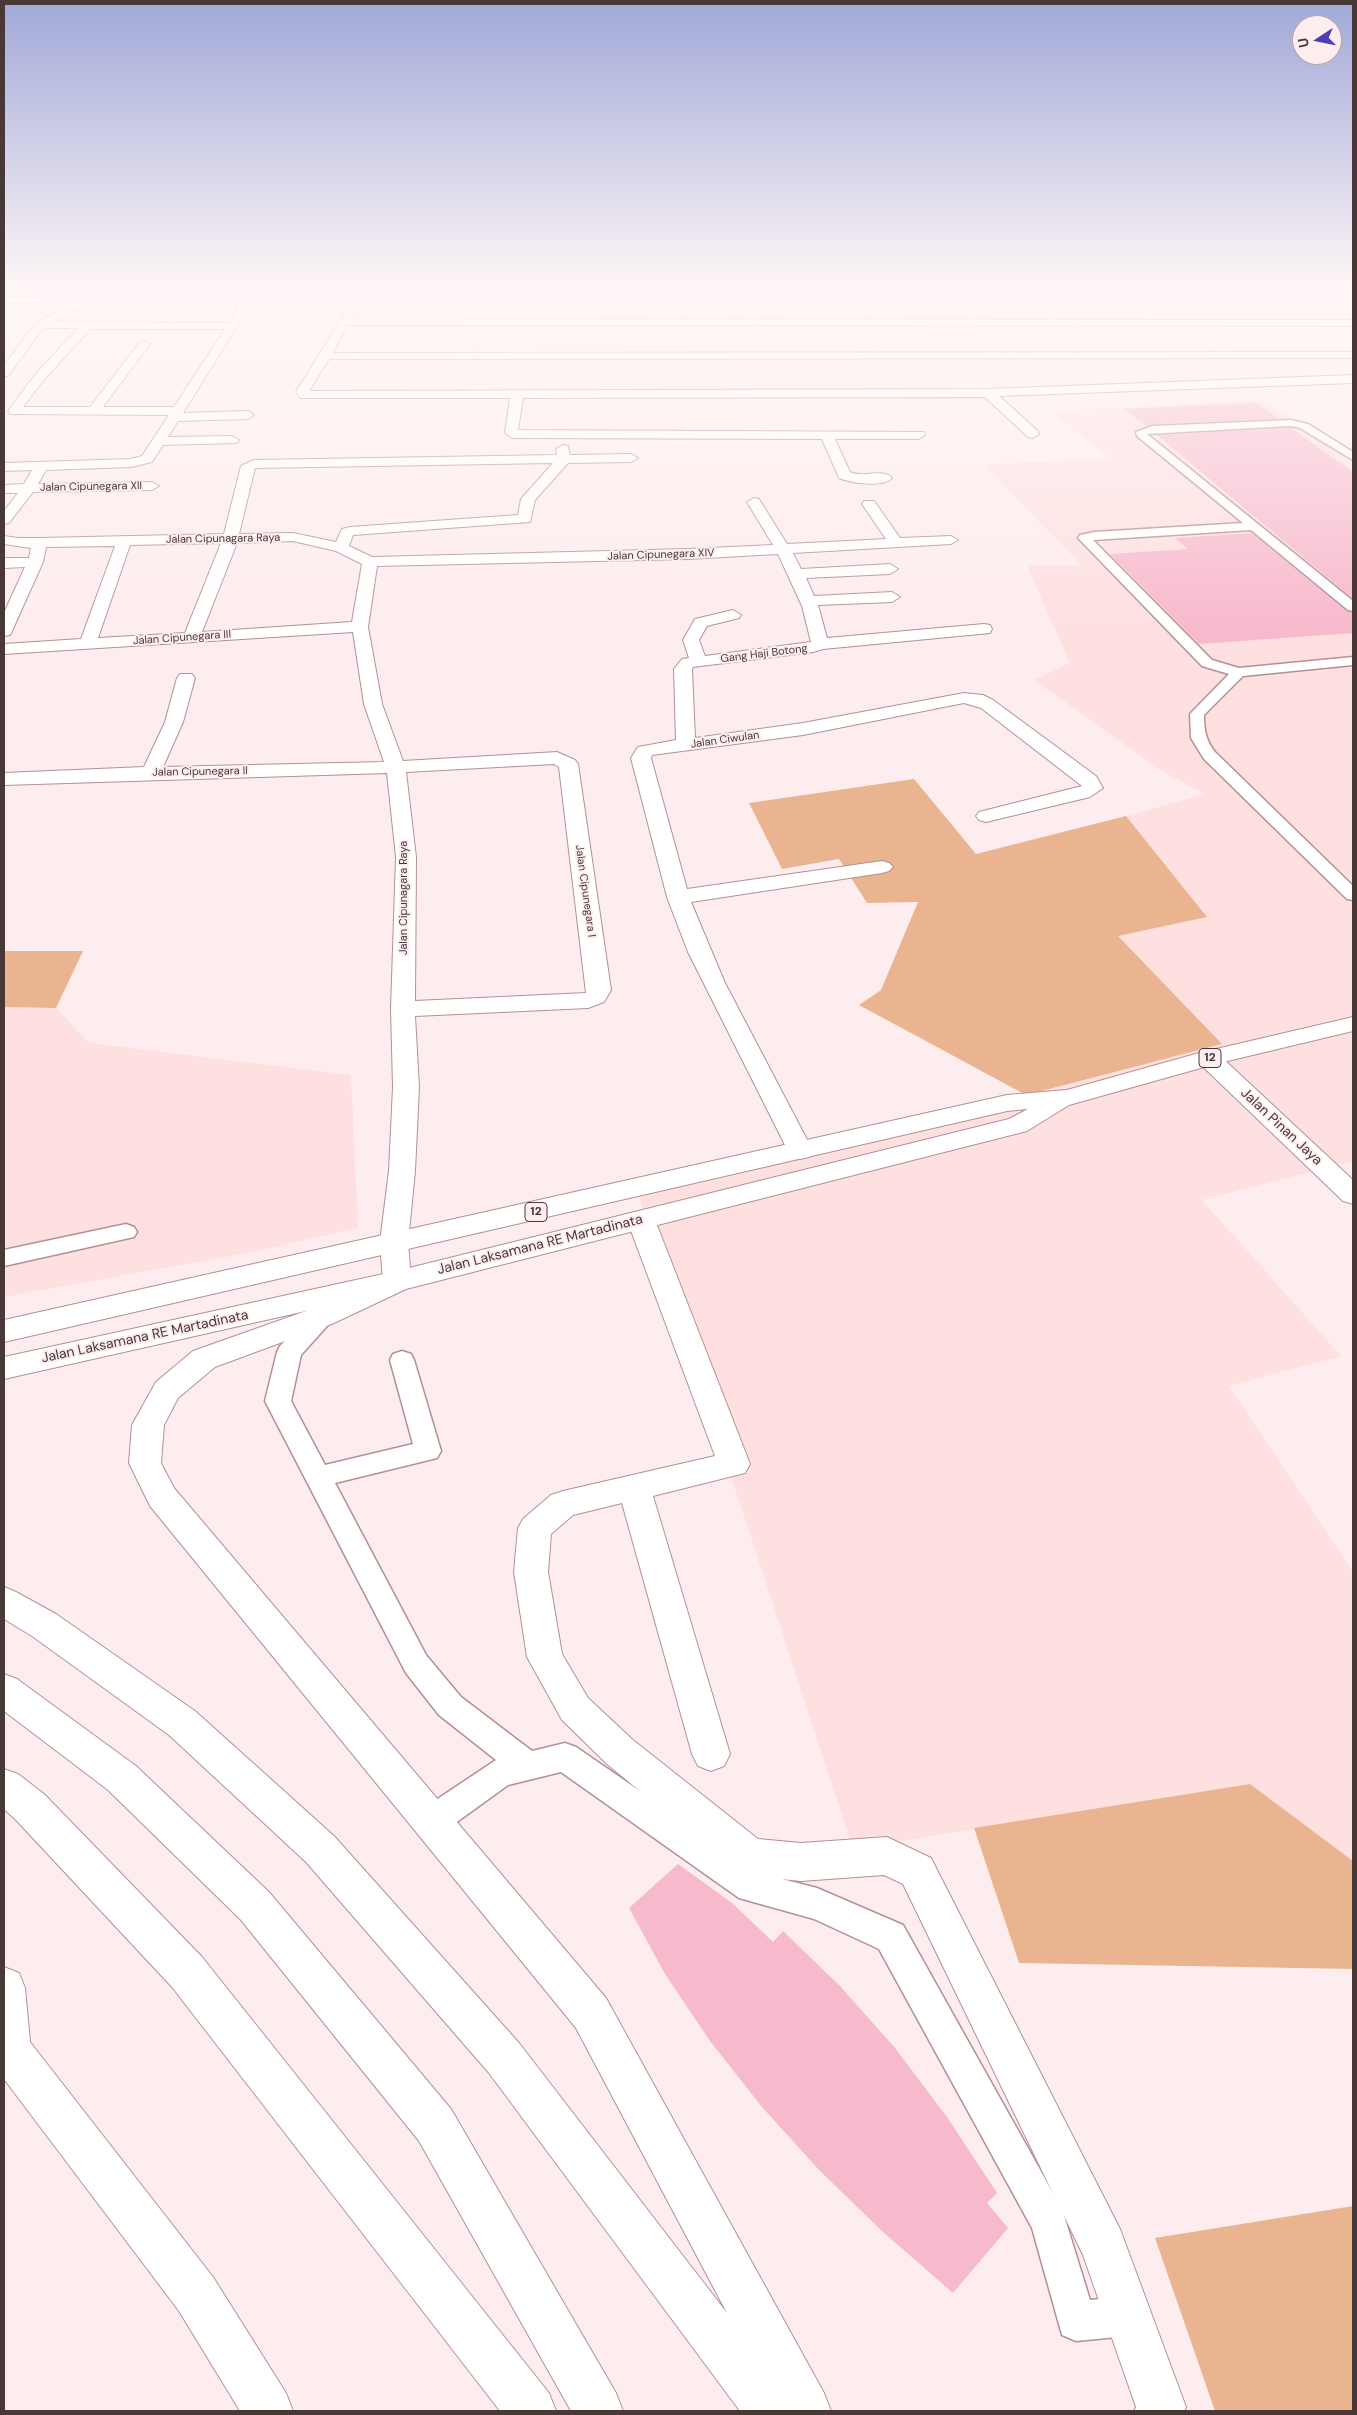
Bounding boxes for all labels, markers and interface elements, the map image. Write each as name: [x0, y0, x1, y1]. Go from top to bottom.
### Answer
north arrow: [1292, 15, 1342, 65]
text: U: [1294, 36, 1313, 49]
street label: Jalan Cipunegara XII: [40, 480, 142, 494]
street label: Jalan Cipunagara Raya: [166, 531, 280, 547]
street label: Jalan Cipunegara XIV: [607, 547, 715, 563]
street label: Jalan Cipunegara III: [133, 628, 231, 648]
street label: Gang Haji Botong: [720, 642, 808, 666]
street label: Jalan Ciwulan: [690, 729, 760, 751]
street label: Jalan Cipunegara II: [152, 765, 248, 779]
street label: Jalan Cipunagara Raya: [397, 841, 411, 955]
street label: Jalan Cipunegara I: [572, 844, 598, 938]
road number: 12: [1199, 1048, 1221, 1068]
street label: Jalan Pinan Jaya: [1237, 1085, 1325, 1169]
road number: 12: [525, 1202, 547, 1222]
street label: Jalan Laksamana RE Martadinata: [436, 1211, 644, 1279]
street label: Jalan Laksamana RE Martadinata: [40, 1307, 250, 1367]

